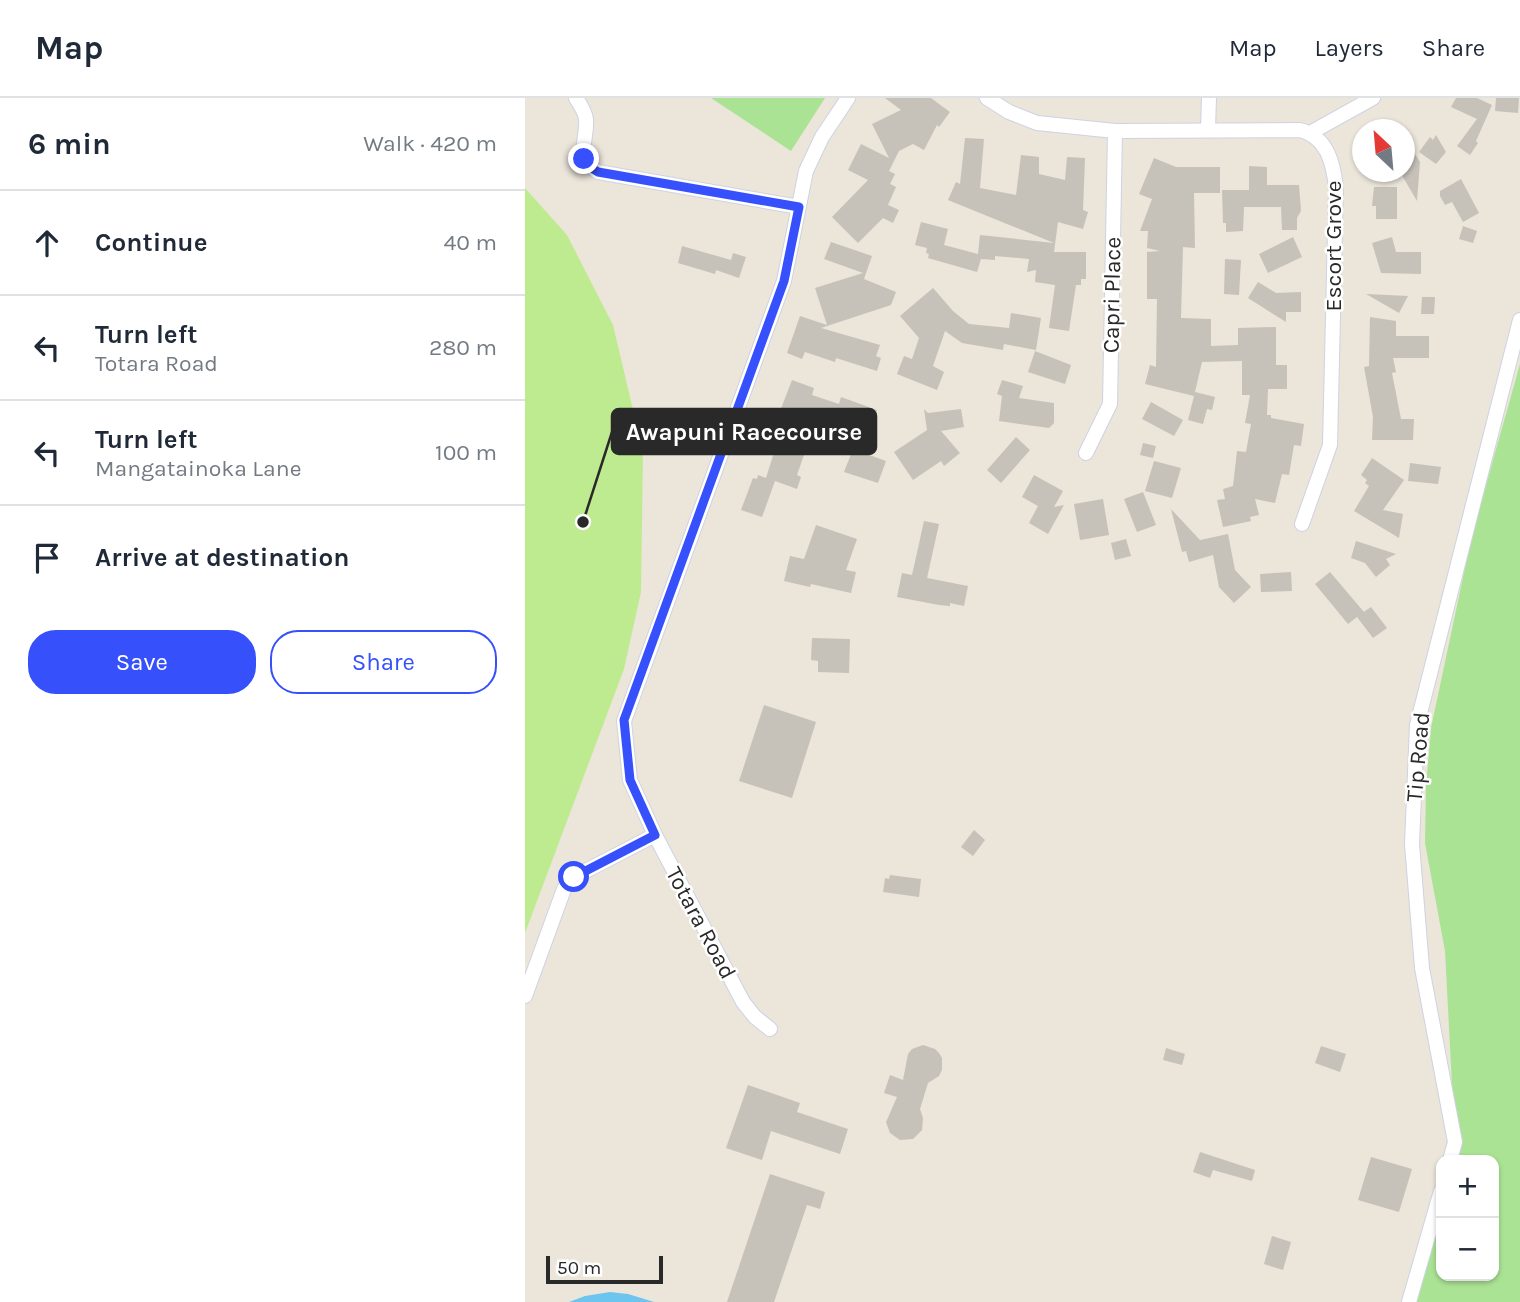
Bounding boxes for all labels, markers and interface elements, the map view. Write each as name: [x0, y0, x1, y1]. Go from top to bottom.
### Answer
text: Map: [35, 29, 103, 67]
text: Map: [1229, 34, 1277, 62]
text: Layers: [1315, 34, 1384, 62]
text: Share: [1422, 34, 1485, 62]
north arrow: [1352, 119, 1415, 182]
text: 6 min: [28, 126, 111, 162]
text: Walk · 420 m: [363, 130, 497, 157]
route end: [568, 143, 599, 174]
street label: Escort Grove: [1320, 181, 1347, 311]
icon: ahead: [28, 224, 66, 262]
text: Continue: [95, 227, 207, 258]
text: 40 m: [444, 229, 497, 256]
street label: Capri Place: [1097, 237, 1127, 353]
text: Turn left: [95, 319, 197, 350]
icon: left: [28, 329, 66, 367]
text: 280 m: [429, 334, 497, 361]
text: Totara Road: [95, 350, 218, 377]
callout: Awapuni Racecourse: [612, 409, 876, 454]
text: Awapuni Racecourse: [626, 418, 862, 446]
text: Turn left: [95, 424, 197, 455]
icon: left: [28, 434, 66, 472]
text: 100 m: [435, 439, 497, 466]
text: Mangatainoka Lane: [95, 455, 301, 482]
icon: arrive: [28, 539, 66, 577]
text: Arrive at destination: [95, 542, 349, 573]
button: Save: [28, 630, 256, 694]
button: Share: [270, 630, 497, 694]
street label: Tip Road: [1401, 711, 1435, 803]
route start: [558, 861, 589, 892]
street label: Totara Road: [660, 862, 742, 984]
map controls: [1436, 1155, 1499, 1281]
button: +: [1436, 1155, 1499, 1218]
button: −: [1436, 1218, 1499, 1281]
scale bar: [546, 1253, 663, 1285]
text: 50 m: [557, 1257, 601, 1279]

